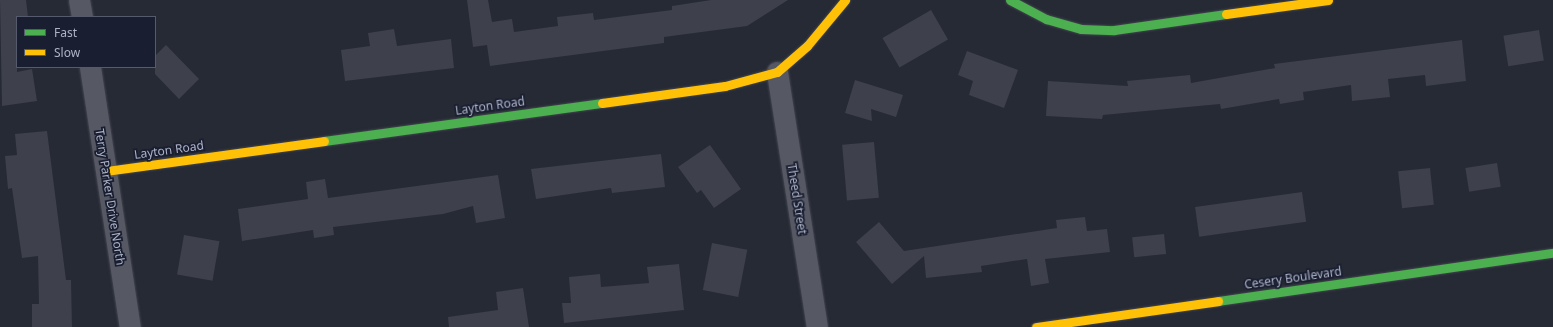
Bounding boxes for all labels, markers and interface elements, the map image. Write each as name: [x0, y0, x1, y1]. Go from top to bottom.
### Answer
legend: [16, 16, 156, 68]
text: Fast: [54, 24, 77, 41]
text: Slow: [54, 44, 80, 61]
street label: Layton Road: [454, 94, 526, 118]
street label: Terry Parker Drive North: [92, 128, 128, 266]
street label: Layton Road: [133, 138, 205, 162]
street label: Theed Street: [784, 163, 810, 235]
street label: Cesery Boulevard: [1243, 264, 1343, 292]

